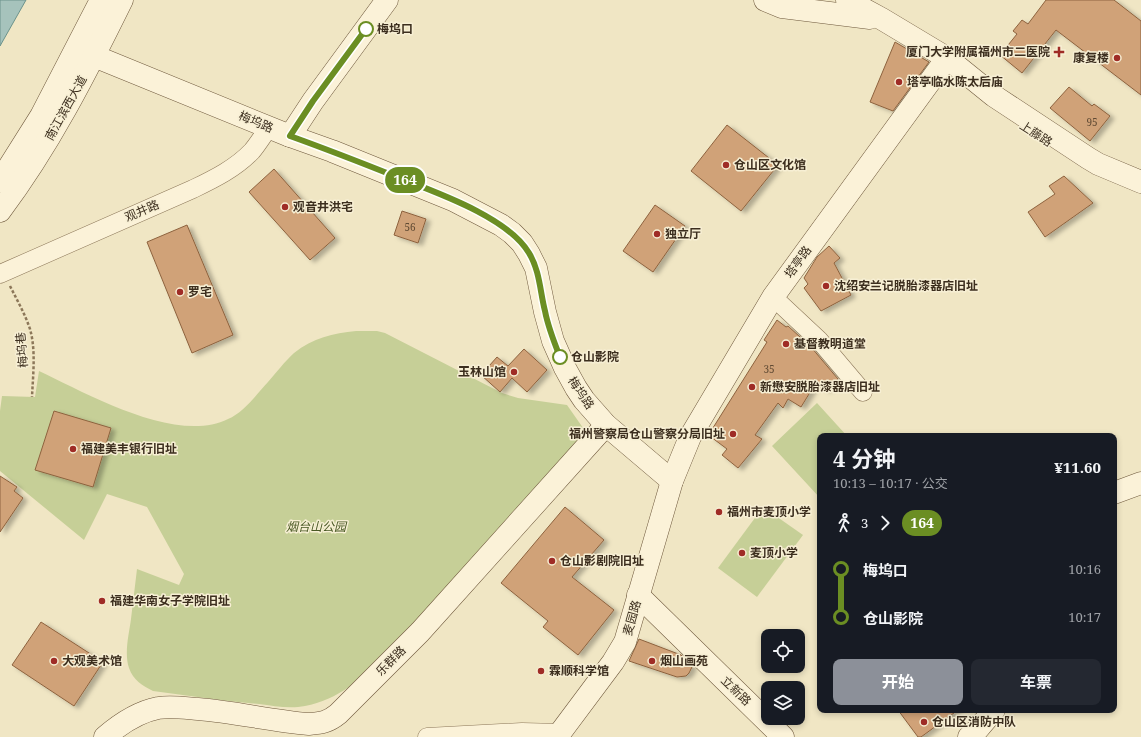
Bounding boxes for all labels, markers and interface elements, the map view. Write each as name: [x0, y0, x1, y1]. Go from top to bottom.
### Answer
place label: 梅坞口: [377, 20, 413, 37]
marker: 梅坞口: [358, 21, 374, 37]
place label: 厦门大学附属福州市二医院: [906, 43, 1050, 60]
marker: 厦门大学附属福州市二医院: [1053, 46, 1065, 58]
place label: 康复楼: [1073, 49, 1109, 66]
marker: 康复楼: [1112, 53, 1122, 63]
street label: 南江滨西大道: [41, 72, 90, 143]
place label: 塔亭临水陈太后庙: [907, 73, 1003, 90]
marker: 塔亭临水陈太后庙: [894, 77, 904, 87]
street label: 梅坞路: [236, 107, 276, 136]
house number: 95: [1086, 115, 1098, 129]
street label: 上藤路: [1017, 117, 1056, 151]
place label: 仓山区文化馆: [734, 156, 806, 173]
marker: 仓山区文化馆: [721, 160, 731, 170]
line badge: 164: [382, 167, 428, 193]
text: 164: [393, 170, 417, 189]
street label: 观井路: [122, 196, 162, 225]
place label: 观音井洪宅: [293, 198, 353, 215]
marker: 观音井洪宅: [280, 202, 290, 212]
house number: 56: [404, 220, 416, 234]
place label: 独立厅: [665, 225, 701, 242]
marker: 独立厅: [652, 229, 662, 239]
street label: 塔亭路: [780, 242, 815, 281]
place label: 沈绍安兰记脱胎漆器店旧址: [834, 277, 978, 294]
marker: 沈绍安兰记脱胎漆器店旧址: [821, 281, 831, 291]
place label: 罗宅: [188, 283, 212, 300]
marker: 罗宅: [175, 287, 185, 297]
street label: 梅坞巷: [11, 331, 32, 369]
place label: 基督教明道堂: [794, 335, 866, 352]
marker: 基督教明道堂: [781, 339, 791, 349]
place label: 仓山影院: [571, 348, 619, 365]
marker: 仓山影院: [552, 349, 568, 365]
house number: 35: [763, 362, 775, 376]
place label: 玉林山馆: [458, 363, 506, 380]
marker: 玉林山馆: [509, 367, 519, 377]
street label: 梅坞路: [564, 373, 599, 412]
place label: 新懋安脱胎漆器店旧址: [760, 378, 880, 395]
marker: 新懋安脱胎漆器店旧址: [747, 382, 757, 392]
place label: 福州警察局仓山警察分局旧址: [569, 425, 725, 442]
marker: 福州警察局仓山警察分局旧址: [728, 429, 738, 439]
place label: 福建美丰银行旧址: [81, 440, 177, 457]
text: 4 分钟: [833, 443, 895, 473]
marker: 福建美丰银行旧址: [68, 444, 78, 454]
text: ¥11.60: [1054, 457, 1101, 477]
text: 10:13 – 10:17 · 公交: [833, 474, 948, 492]
place label: 福州市麦顶小学: [727, 503, 811, 520]
marker: 福州市麦顶小学: [714, 507, 724, 517]
icon: walk: [833, 512, 855, 534]
icon: forward: [874, 512, 896, 534]
text: 164: [910, 513, 934, 532]
text: 3: [861, 514, 868, 532]
park label: 烟台山公园: [286, 518, 348, 535]
place label: 麦顶小学: [750, 544, 798, 561]
marker: 麦顶小学: [737, 548, 747, 558]
place label: 仓山影剧院旧址: [560, 552, 644, 569]
marker: 仓山影剧院旧址: [547, 556, 557, 566]
text: 梅坞口: [863, 560, 908, 580]
text: 10:16: [1068, 560, 1101, 578]
place label: 福建华南女子学院旧址: [110, 592, 230, 609]
marker: 福建华南女子学院旧址: [97, 596, 107, 606]
street label: 麦园路: [618, 598, 645, 638]
text: 仓山影院: [863, 608, 923, 628]
text: 10:17: [1068, 608, 1101, 626]
map controls: [761, 629, 805, 725]
button: locate: [761, 629, 805, 673]
street label: 乐群路: [372, 642, 409, 679]
place label: 大观美术馆: [62, 652, 122, 669]
place label: 烟山画苑: [660, 652, 708, 669]
marker: 大观美术馆: [49, 656, 59, 666]
marker: 烟山画苑: [647, 656, 657, 666]
button: 开始: [833, 659, 963, 705]
button: 车票: [971, 659, 1101, 705]
place label: 霖顺科学馆: [549, 662, 609, 679]
marker: 霖顺科学馆: [536, 666, 546, 676]
street label: 立新路: [717, 672, 755, 709]
button: layers: [761, 681, 805, 725]
place label: 仓山区消防中队: [932, 713, 1016, 730]
marker: 仓山区消防中队: [919, 717, 929, 727]

